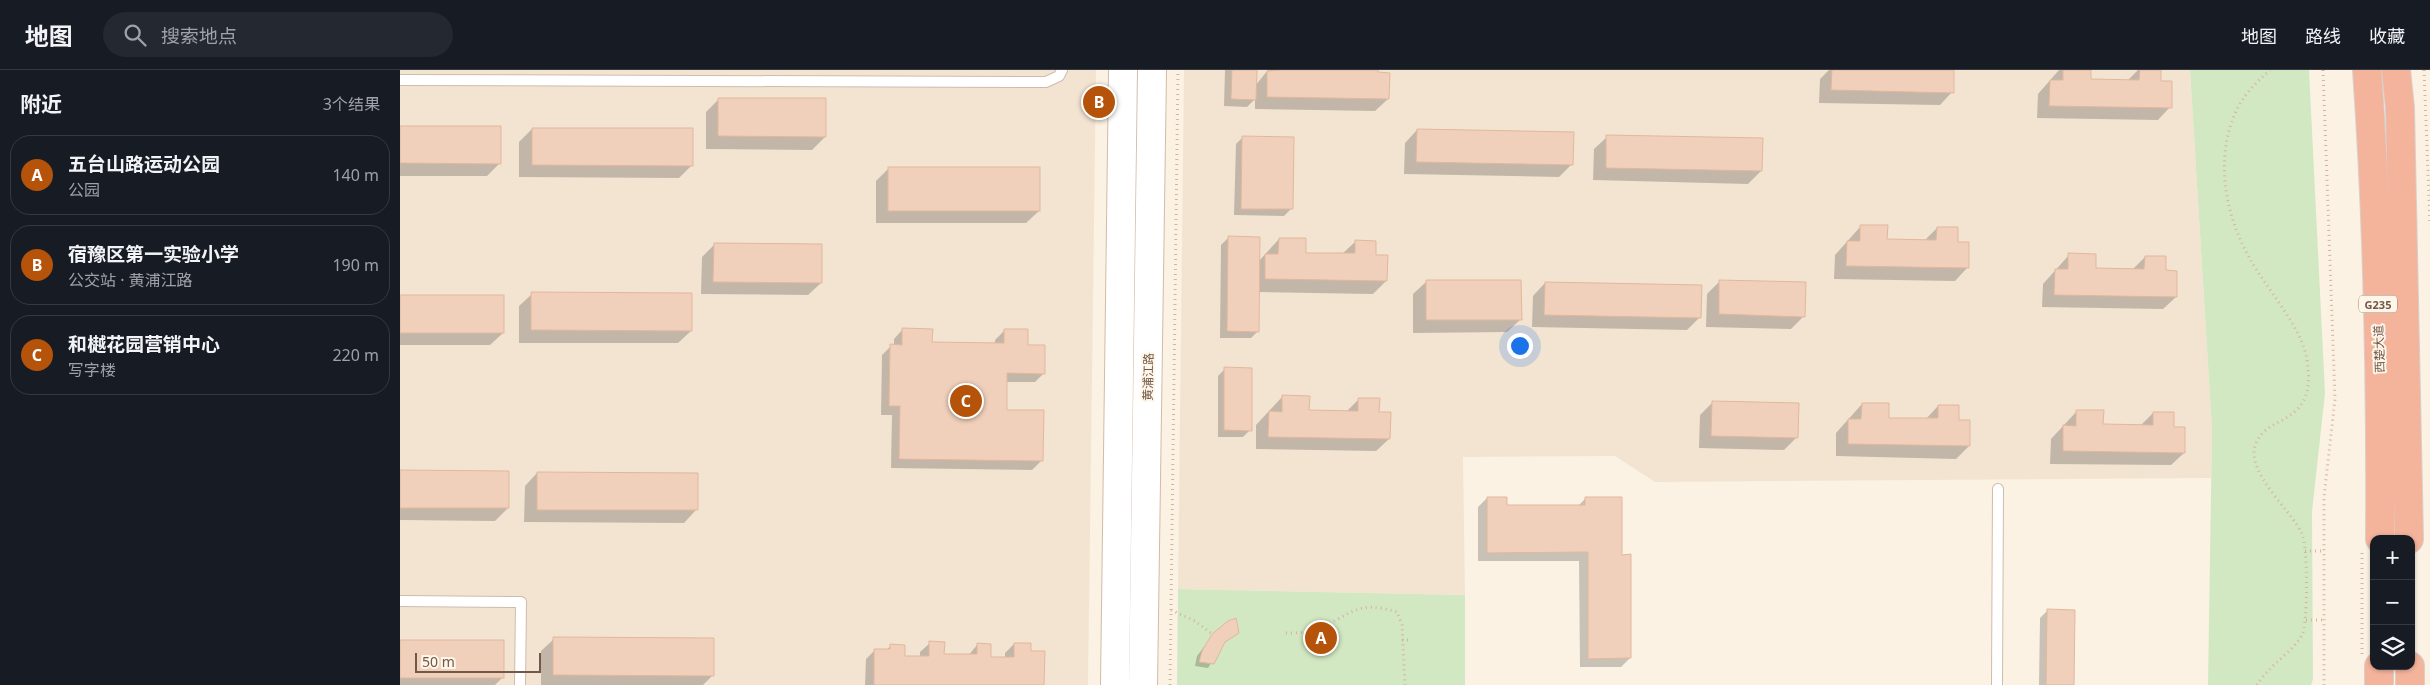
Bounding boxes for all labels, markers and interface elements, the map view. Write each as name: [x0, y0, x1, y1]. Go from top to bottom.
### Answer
search box: [103, 12, 453, 57]
text: 地图: [25, 19, 73, 52]
icon: search: [121, 21, 149, 49]
text: 搜索地点: [161, 23, 237, 49]
text: 地图: [2241, 24, 2277, 48]
text: 路线: [2305, 24, 2341, 48]
text: 收藏: [2369, 24, 2405, 48]
pin: B: [1083, 83, 1115, 121]
text: 附近: [20, 90, 62, 118]
text: 3个结果: [323, 93, 380, 115]
text: 五台山路运动公园: [68, 151, 220, 177]
text: A: [31, 164, 43, 186]
text: 140 m: [332, 164, 379, 186]
text: 公园: [68, 179, 100, 201]
text: 宿豫区第一实验小学: [68, 241, 239, 267]
text: B: [32, 254, 42, 276]
text: 190 m: [332, 254, 379, 276]
text: 公交站 · 黄浦江路: [68, 269, 193, 291]
road number: G235: [2359, 295, 2397, 312]
street label: 西楚大道: [2370, 325, 2388, 373]
text: 和樾花园营销中心: [68, 331, 220, 357]
your location: [1507, 333, 1533, 359]
text: C: [32, 344, 42, 366]
text: 220 m: [332, 344, 379, 366]
street label: 黄浦江路: [1139, 353, 1157, 401]
text: 写字楼: [68, 359, 116, 381]
pin: C: [950, 382, 982, 420]
map controls: [2370, 535, 2415, 670]
button: +: [2370, 535, 2415, 580]
button: −: [2370, 580, 2415, 625]
pin: A: [1305, 619, 1337, 657]
button: layers: [2370, 625, 2415, 670]
scale bar: [415, 650, 541, 673]
text: 50 m: [422, 652, 455, 671]

